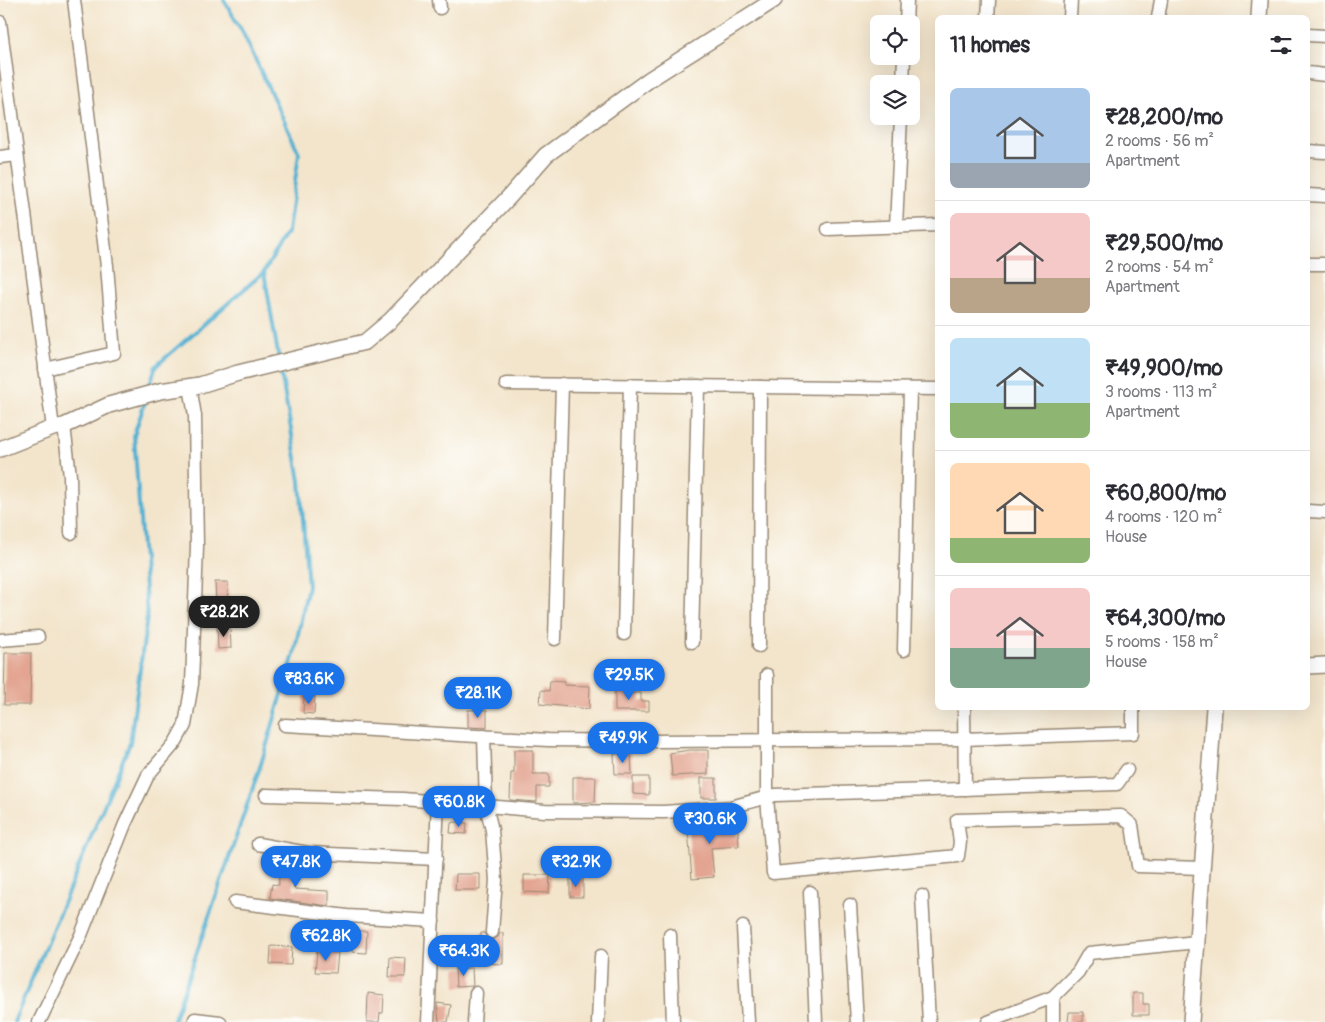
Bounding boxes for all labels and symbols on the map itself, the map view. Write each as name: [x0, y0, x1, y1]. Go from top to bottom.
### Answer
pin: ₹28.2K: [183, 596, 265, 638]
pin: ₹29.5K: [588, 658, 670, 701]
pin: ₹83.6K: [268, 662, 350, 705]
pin: ₹28.1K: [437, 676, 519, 719]
pin: ₹49.9K: [582, 722, 664, 764]
pin: ₹60.8K: [418, 786, 500, 828]
pin: ₹30.6K: [669, 802, 751, 845]
pin: ₹47.8K: [255, 846, 337, 888]
pin: ₹32.9K: [535, 846, 617, 888]
pin: ₹62.8K: [285, 920, 367, 962]
pin: ₹64.3K: [423, 934, 505, 977]

